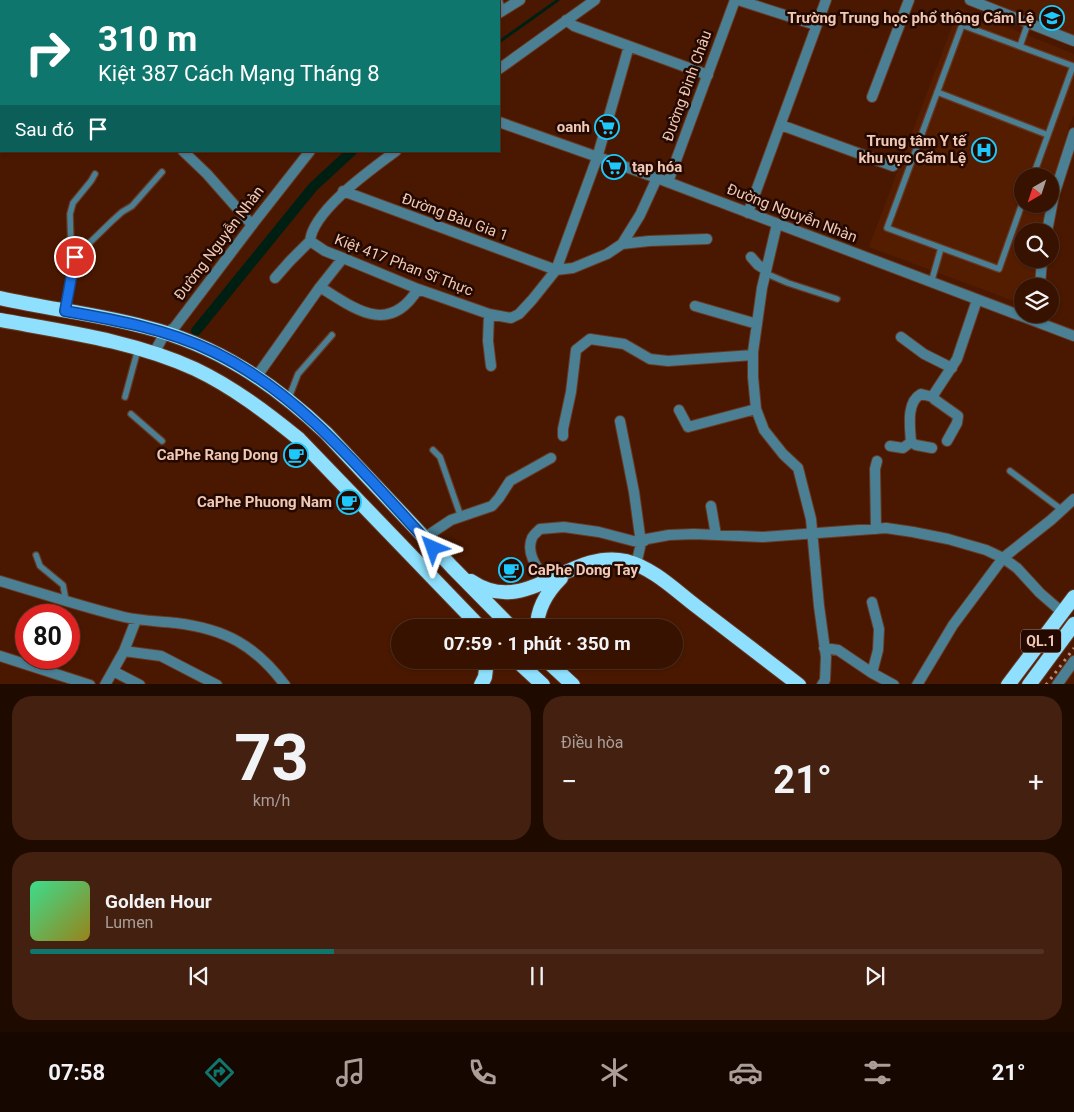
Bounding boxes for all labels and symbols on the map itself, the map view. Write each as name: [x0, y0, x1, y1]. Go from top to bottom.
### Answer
school or university icon: Trường Trung học phổ thông Cẩm Lệ: [1039, 5, 1065, 31]
place label: Trường Trung học phổ thông Cẩm Lệ: [787, 9, 1034, 27]
street label: Đường Đinh Châu: [659, 28, 715, 144]
supermarket icon: oanh: [594, 114, 620, 140]
place label: oanh: [557, 118, 590, 136]
place label: Trung tâm Y tế khu vực Cẩm Lệ: [858, 132, 967, 167]
hospital icon: Trung tâm Y tế khu vực Cẩm Lệ: [971, 137, 997, 163]
supermarket icon: tạp hóa: [601, 154, 627, 180]
place label: tạp hóa: [632, 158, 682, 176]
north arrow: [1014, 168, 1059, 212]
street label: Đường Nguyễn Nhàn: [724, 180, 860, 246]
street label: Đường Nguyễn Nhàn: [170, 182, 268, 304]
street label: Đường Bàu Gia 1: [399, 189, 511, 245]
street label: Kiệt 417 Phan Sĩ Thực: [332, 230, 476, 300]
pin: [54, 236, 96, 278]
cafe icon: CaPhe Rang Dong: [283, 442, 309, 468]
place label: CaPhe Rang Dong: [157, 446, 278, 464]
cafe icon: CaPhe Phuong Nam: [336, 489, 362, 515]
place label: CaPhe Phuong Nam: [197, 493, 332, 511]
position arrow: [406, 521, 458, 573]
cafe icon: CaPhe Dong Tay: [498, 557, 524, 583]
place label: CaPhe Dong Tay: [528, 561, 638, 579]
speed limit sign: 80: [15, 604, 80, 669]
road number: QL.1: [1021, 630, 1061, 652]

